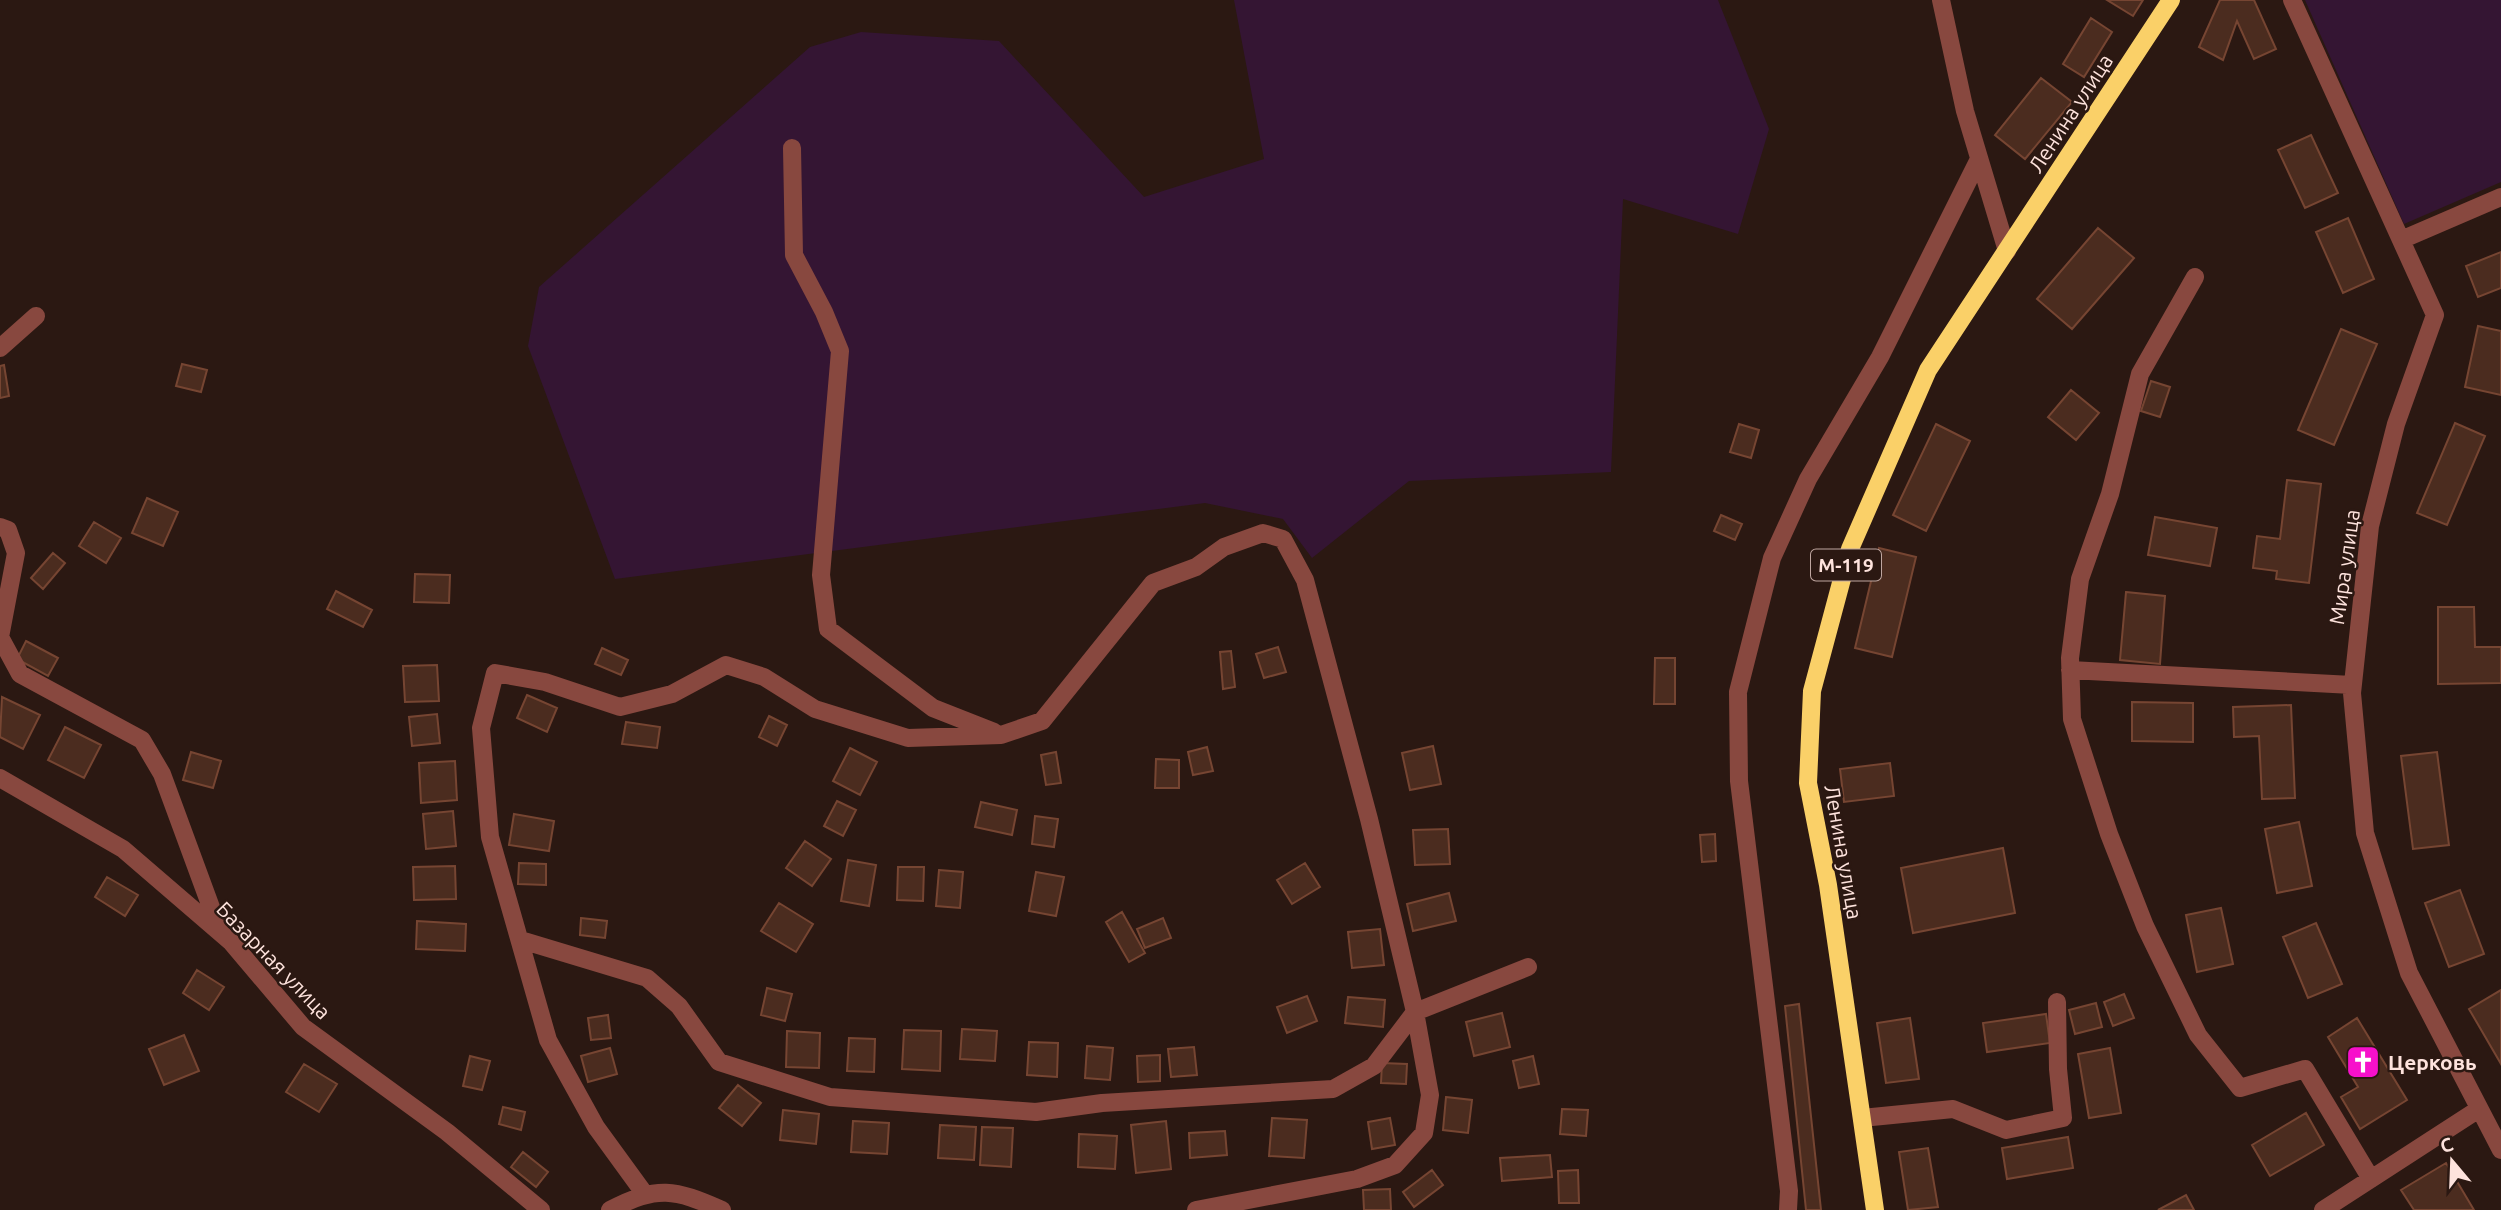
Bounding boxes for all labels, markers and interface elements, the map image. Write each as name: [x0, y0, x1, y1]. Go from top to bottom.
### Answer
street label: Ленина улица: [2023, 49, 2117, 177]
street label: Мира улица: [2324, 508, 2364, 626]
road number: М-119: [1811, 550, 1881, 580]
street label: Ленина улица: [1820, 783, 1868, 921]
street label: Базарная улица: [212, 896, 336, 1024]
church icon: Церковь: [2344, 1043, 2382, 1081]
place label: Церковь: [2388, 1050, 2477, 1074]
north arrow: [2417, 1126, 2487, 1196]
text: С: [2437, 1133, 2456, 1157]

